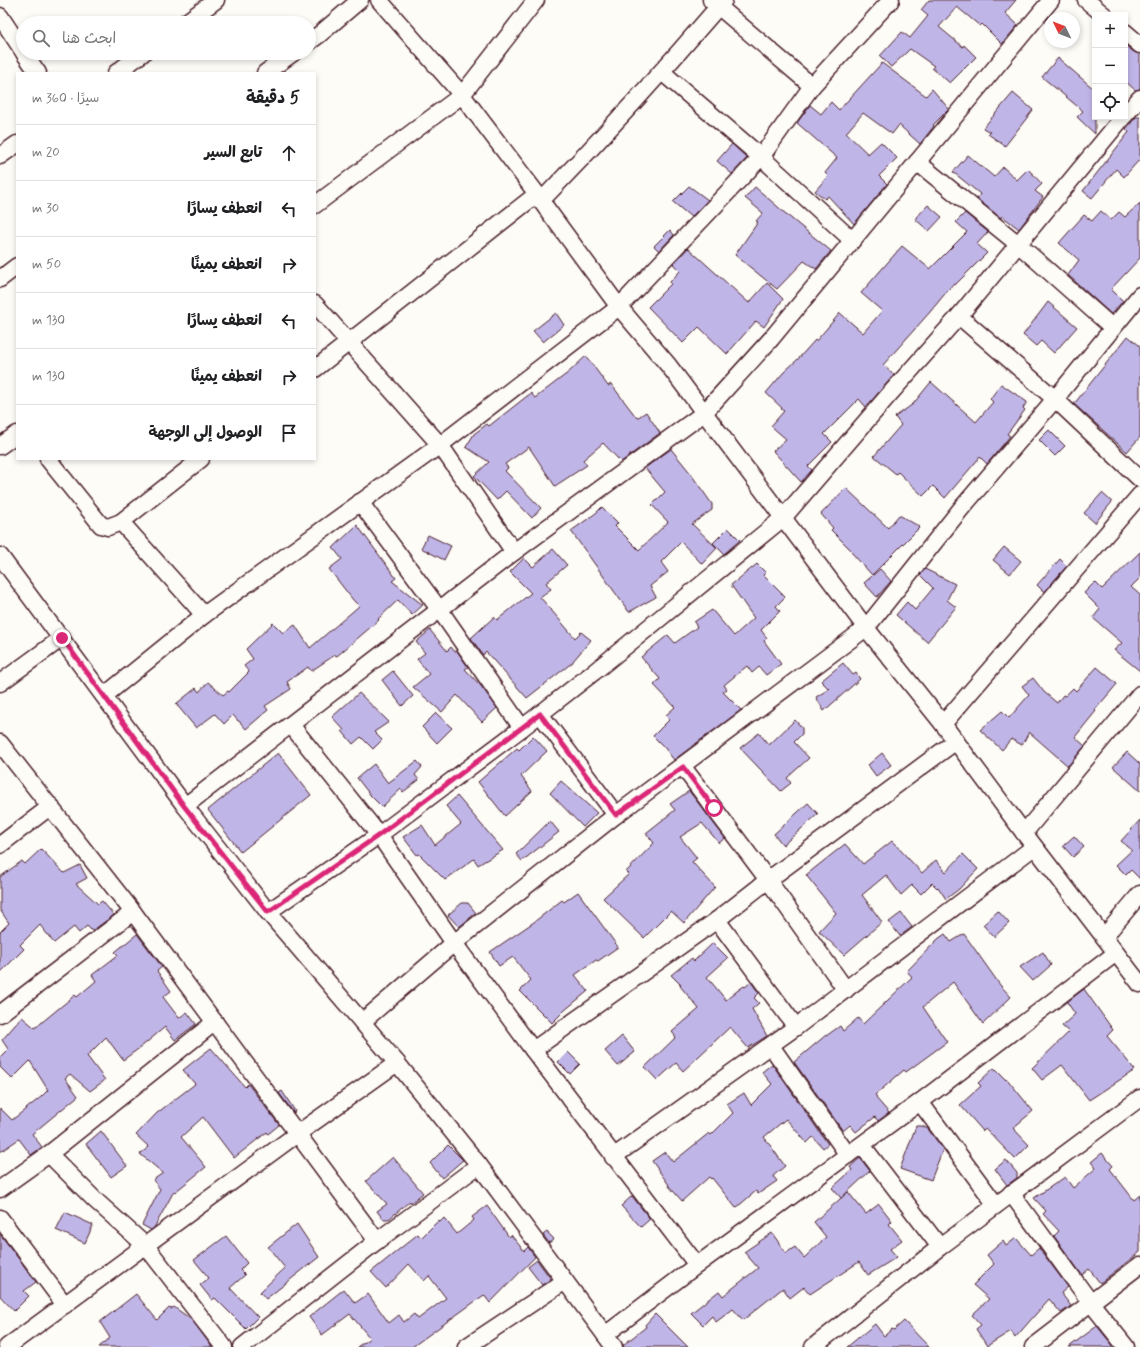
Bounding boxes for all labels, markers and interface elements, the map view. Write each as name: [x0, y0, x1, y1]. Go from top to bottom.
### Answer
north arrow: [1044, 12, 1080, 48]
map controls: [1092, 12, 1128, 120]
button: +: [1092, 12, 1128, 48]
search box: [16, 16, 316, 60]
icon: search: [30, 27, 52, 49]
text: ابحث هنا: [62, 29, 116, 49]
button: −: [1092, 48, 1128, 84]
button: locate: [1092, 84, 1128, 120]
text: 5 دقيقة: [246, 87, 300, 109]
text: سيرًا · 360 m: [32, 90, 99, 107]
icon: ahead: [278, 142, 300, 164]
text: تابع السير: [204, 143, 262, 163]
text: 20 m: [32, 144, 60, 161]
icon: left: [278, 198, 300, 220]
text: انعطف يسارًا: [187, 199, 262, 219]
text: 30 m: [32, 200, 59, 217]
icon: right: [278, 254, 300, 276]
text: انعطف يمينًا: [191, 255, 262, 275]
text: 50 m: [32, 256, 61, 273]
icon: left: [278, 310, 300, 332]
text: انعطف يسارًا: [187, 311, 262, 331]
text: 130 m: [32, 312, 65, 329]
icon: right: [278, 366, 300, 388]
text: انعطف يمينًا: [191, 367, 262, 387]
text: 130 m: [32, 368, 65, 385]
icon: arrive: [278, 422, 300, 444]
text: الوصول إلى الوجهة: [148, 423, 262, 443]
route end: [53, 629, 71, 647]
route start: [705, 799, 723, 817]

